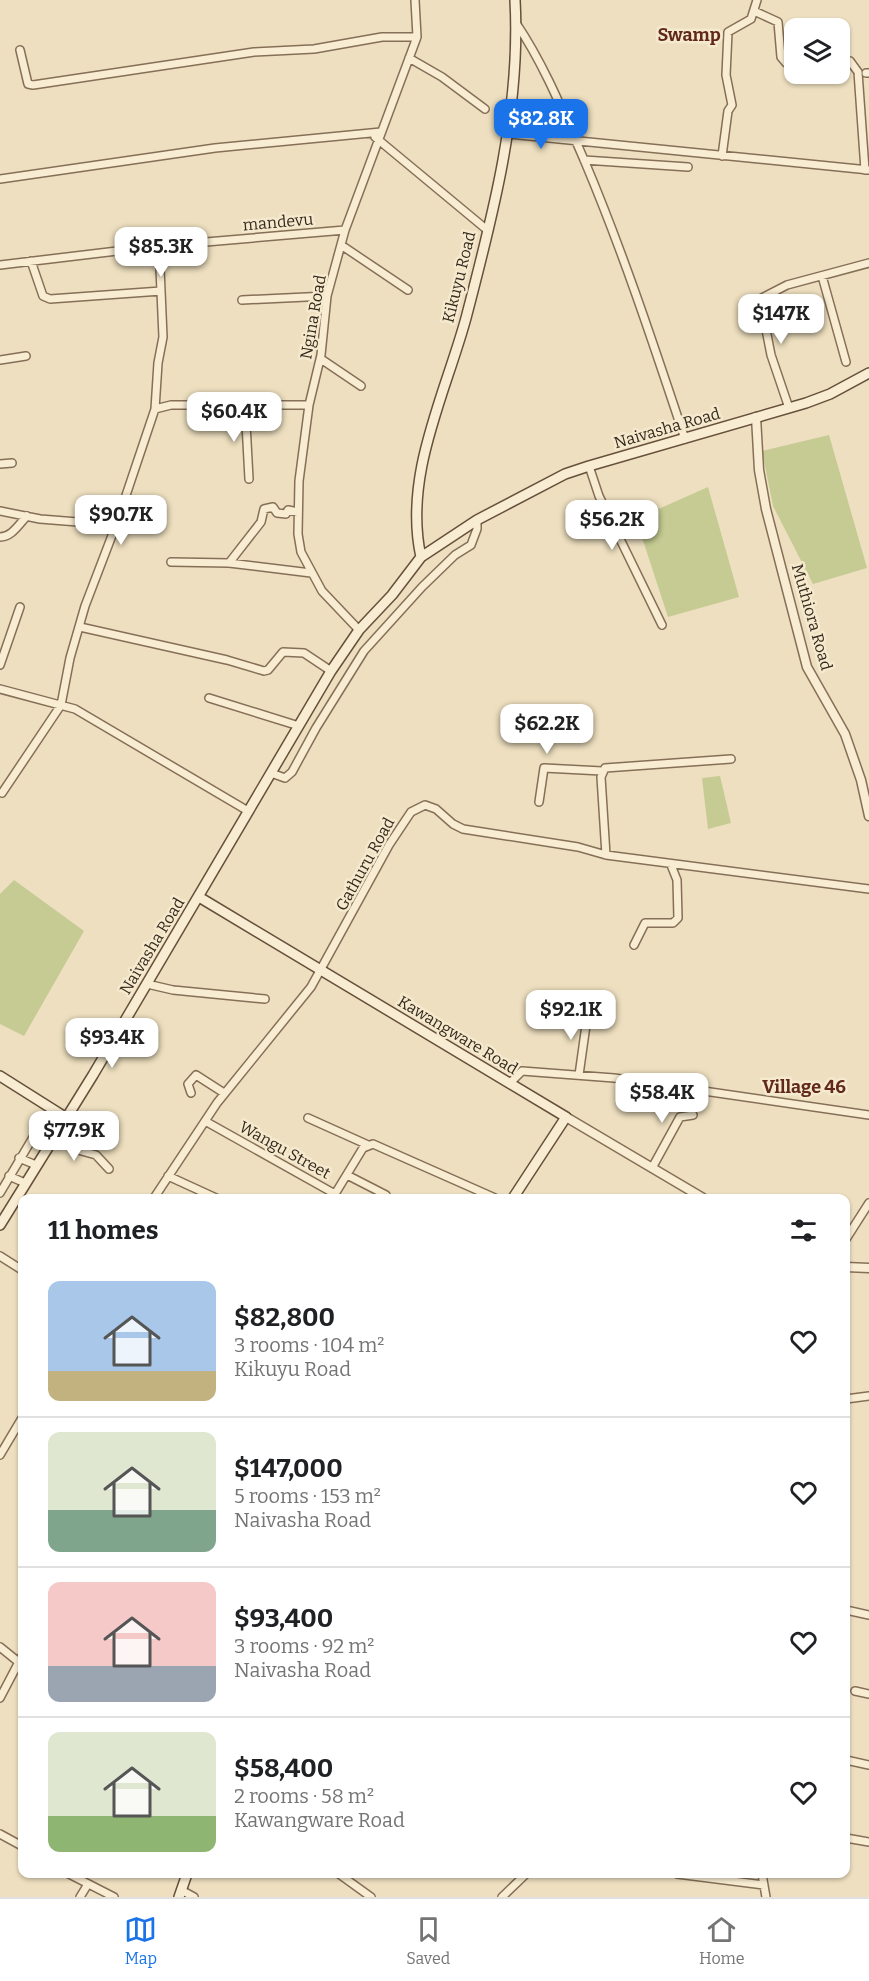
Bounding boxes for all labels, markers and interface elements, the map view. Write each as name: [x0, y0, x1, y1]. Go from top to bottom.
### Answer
map controls: [784, 18, 850, 84]
button: layers: [784, 18, 850, 84]
district label: Swamp: [657, 24, 721, 46]
pin: $82.8K: [492, 99, 590, 150]
text: $82.8K: [508, 106, 574, 130]
street label: mandevu: [242, 209, 314, 235]
pin: $85.3K: [112, 227, 210, 278]
street label: Kikuyu Road: [438, 229, 480, 325]
text: $85.3K: [129, 234, 193, 258]
street label: Ngina Road: [296, 273, 330, 361]
pin: $147K: [739, 294, 823, 345]
text: $147K: [752, 301, 810, 325]
pin: $60.4K: [185, 392, 283, 443]
text: $60.4K: [201, 399, 267, 423]
street label: Naivasha Road: [612, 404, 723, 452]
pin: $90.7K: [72, 495, 170, 546]
pin: $56.2K: [563, 500, 661, 551]
text: $90.7K: [89, 502, 153, 526]
text: $56.2K: [579, 507, 645, 531]
street label: Muthiora Road: [788, 562, 836, 673]
pin: $62.2K: [498, 704, 596, 755]
text: $62.2K: [514, 711, 580, 735]
street label: Gathuru Road: [332, 814, 399, 914]
street label: Naivasha Road: [116, 894, 189, 998]
pin: $92.1K: [522, 990, 620, 1041]
street label: Kawangware Road: [395, 992, 522, 1079]
text: $92.1K: [540, 997, 602, 1021]
pin: $93.4K: [63, 1018, 161, 1069]
text: $93.4K: [79, 1025, 145, 1049]
pin: $58.4K: [613, 1073, 711, 1124]
district label: Village 46: [762, 1076, 846, 1098]
text: $58.4K: [629, 1080, 695, 1104]
pin: $77.9K: [25, 1111, 123, 1162]
street label: Wangu Street: [236, 1117, 334, 1183]
text: $77.9K: [43, 1118, 105, 1142]
icon: filters: [787, 1214, 820, 1247]
text: 11 homes: [48, 1215, 159, 1246]
text: $82,800: [234, 1302, 335, 1333]
icon: home: [96, 1305, 168, 1377]
icon: heart: [787, 1325, 820, 1358]
text: 3 rooms · 104 m²: [234, 1333, 384, 1357]
text: Kikuyu Road: [234, 1357, 351, 1381]
text: $147,000: [234, 1453, 343, 1484]
icon: home: [96, 1456, 168, 1528]
icon: heart: [787, 1476, 820, 1509]
text: 5 rooms · 153 m²: [234, 1484, 381, 1508]
text: Naivasha Road: [234, 1508, 371, 1532]
text: $93,400: [234, 1603, 333, 1634]
icon: home: [96, 1606, 168, 1678]
icon: heart: [787, 1626, 820, 1659]
text: 3 rooms · 92 m²: [234, 1634, 374, 1658]
text: Naivasha Road: [234, 1658, 371, 1682]
text: $58,400: [234, 1753, 333, 1784]
icon: home: [96, 1756, 168, 1828]
icon: heart: [787, 1776, 820, 1809]
text: 2 rooms · 58 m²: [234, 1784, 374, 1808]
text: Kawangware Road: [234, 1808, 405, 1832]
tab: Map: [124, 1913, 157, 1968]
tab: Saved: [406, 1913, 450, 1968]
tab: Home: [699, 1913, 745, 1968]

